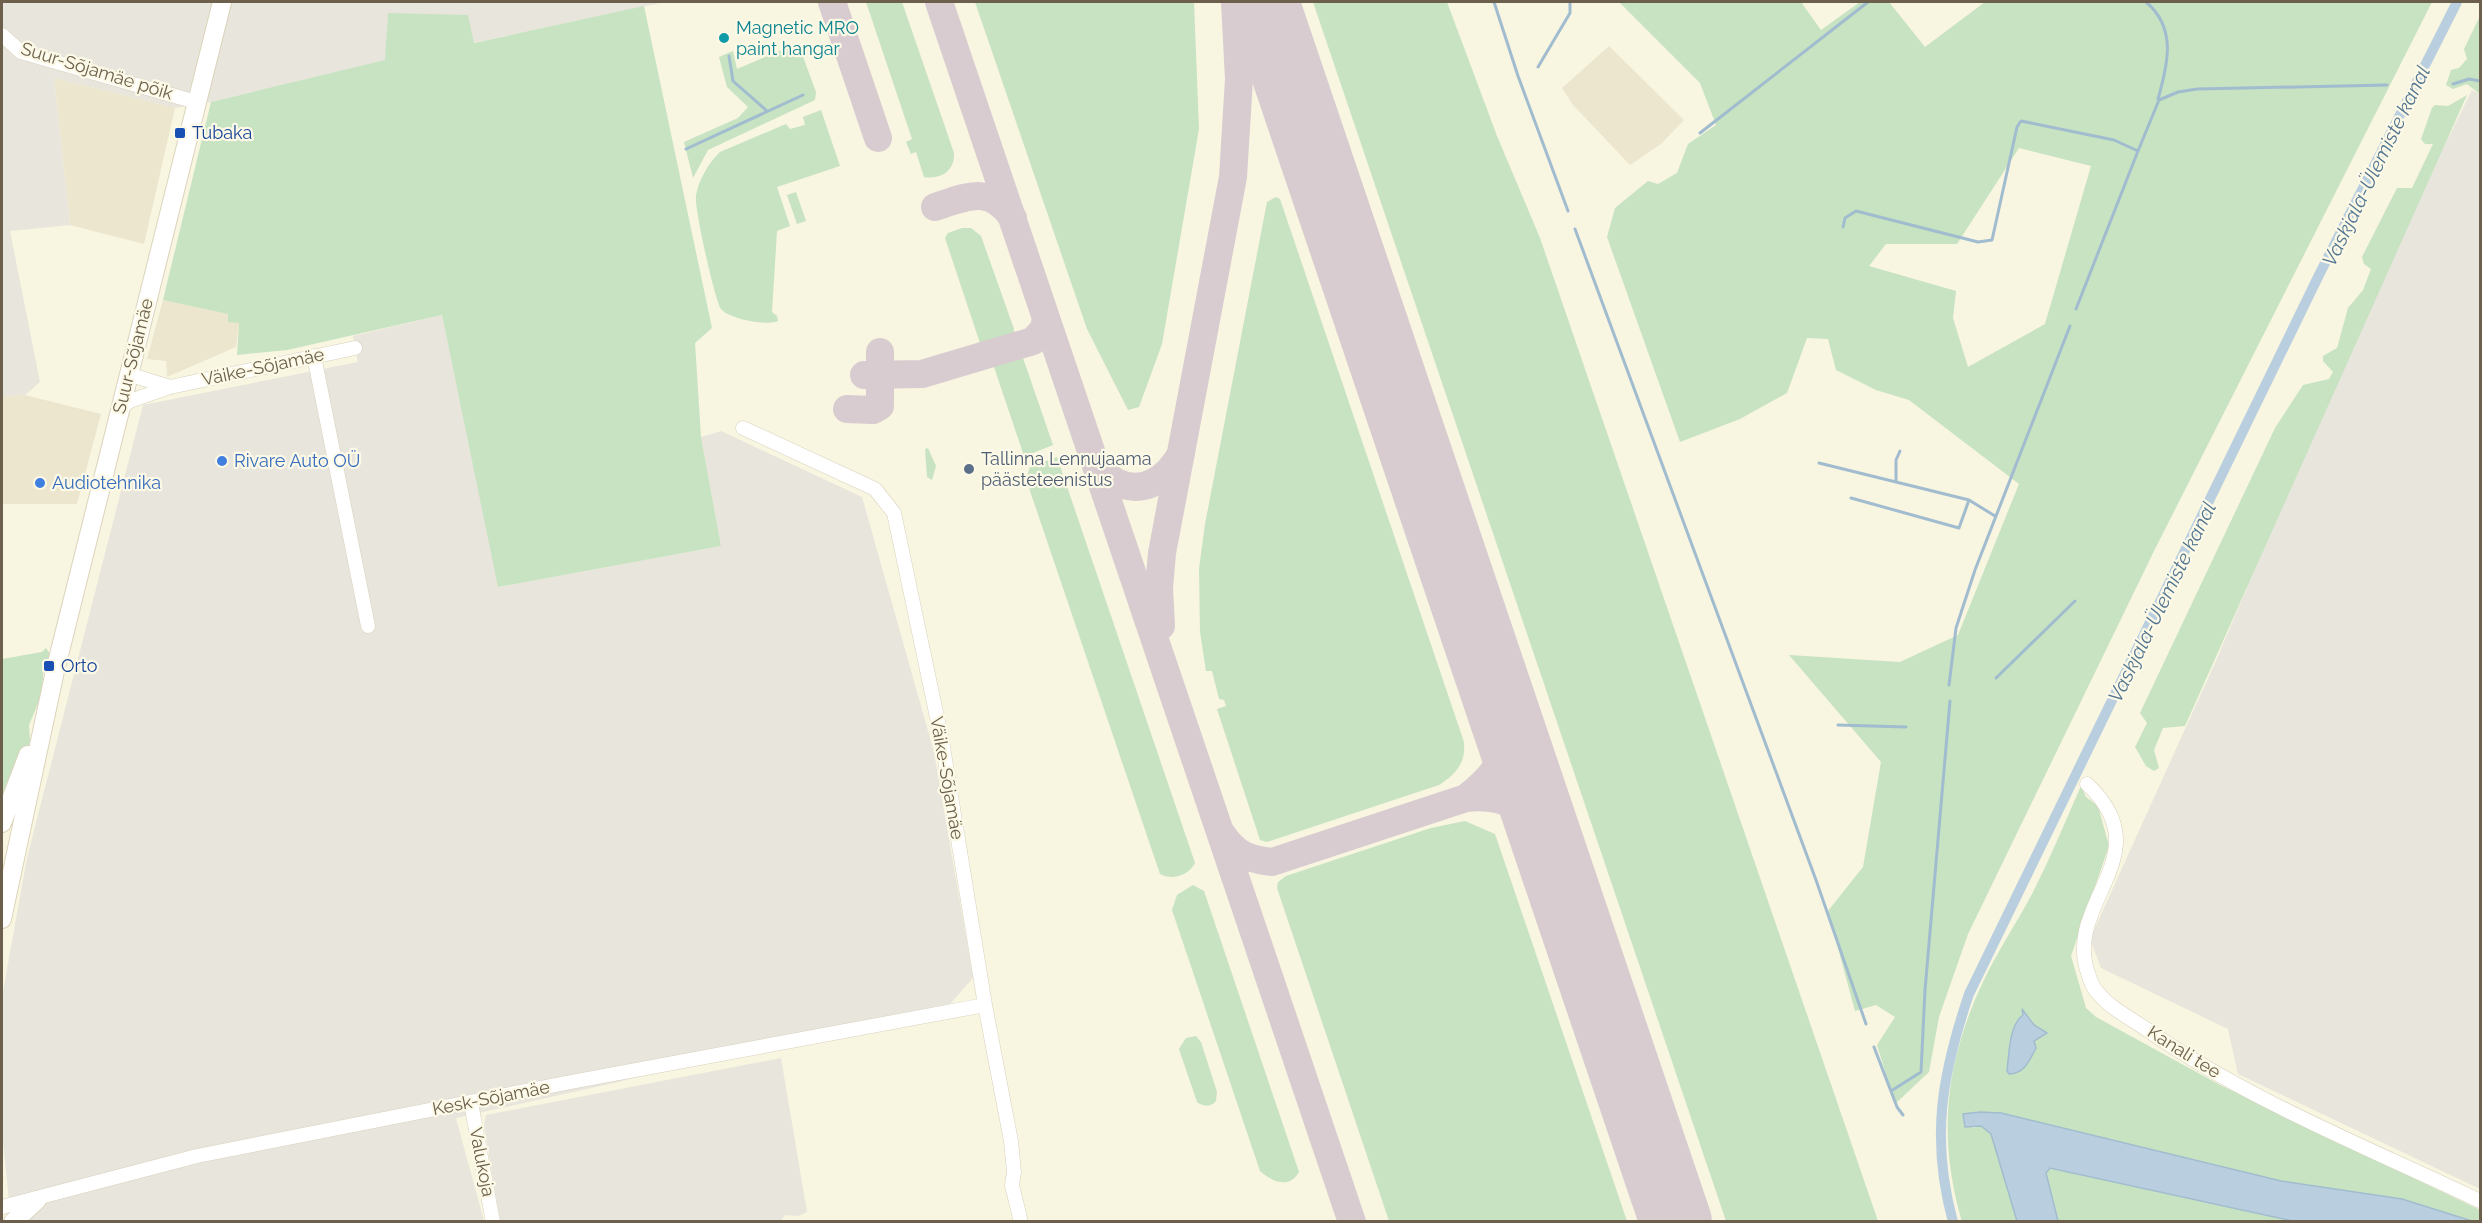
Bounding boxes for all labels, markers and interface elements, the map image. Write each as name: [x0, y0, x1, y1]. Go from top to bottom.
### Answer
place label: Magnetic MRO paint hangar: [736, 17, 859, 59]
marker: Magnetic MRO paint hangar: [717, 31, 731, 45]
street label: Suur-Sõjamäe põik: [19, 37, 176, 104]
water label: Vaskjala-Ülemiste kanal: [2317, 62, 2435, 270]
place label: Tubaka: [192, 122, 252, 143]
marker: Tubaka: [173, 126, 187, 140]
street label: Suur-Sõjamäe: [108, 296, 157, 416]
street label: Väike-Sõjamäe: [200, 343, 326, 390]
place label: Tallinna Lennujaama päästeteenistus: [981, 448, 1152, 490]
place label: Rivare Auto OÜ: [234, 450, 360, 471]
marker: Rivare Auto OÜ: [215, 454, 229, 468]
marker: Tallinna Lennujaama päästeteenistus: [962, 462, 976, 476]
place label: Audiotehnika: [52, 472, 161, 493]
marker: Audiotehnika: [33, 476, 47, 490]
water label: Vaskjala-Ülemiste kanal: [2103, 498, 2221, 706]
place label: Orto: [61, 655, 98, 676]
marker: Orto: [42, 659, 56, 673]
street label: Väike-Sõjamäe: [926, 715, 969, 842]
street label: Kanali tee: [2144, 1021, 2225, 1082]
street label: Kesk-Sõjamäe: [430, 1076, 552, 1119]
street label: Valukoja: [465, 1125, 500, 1198]

